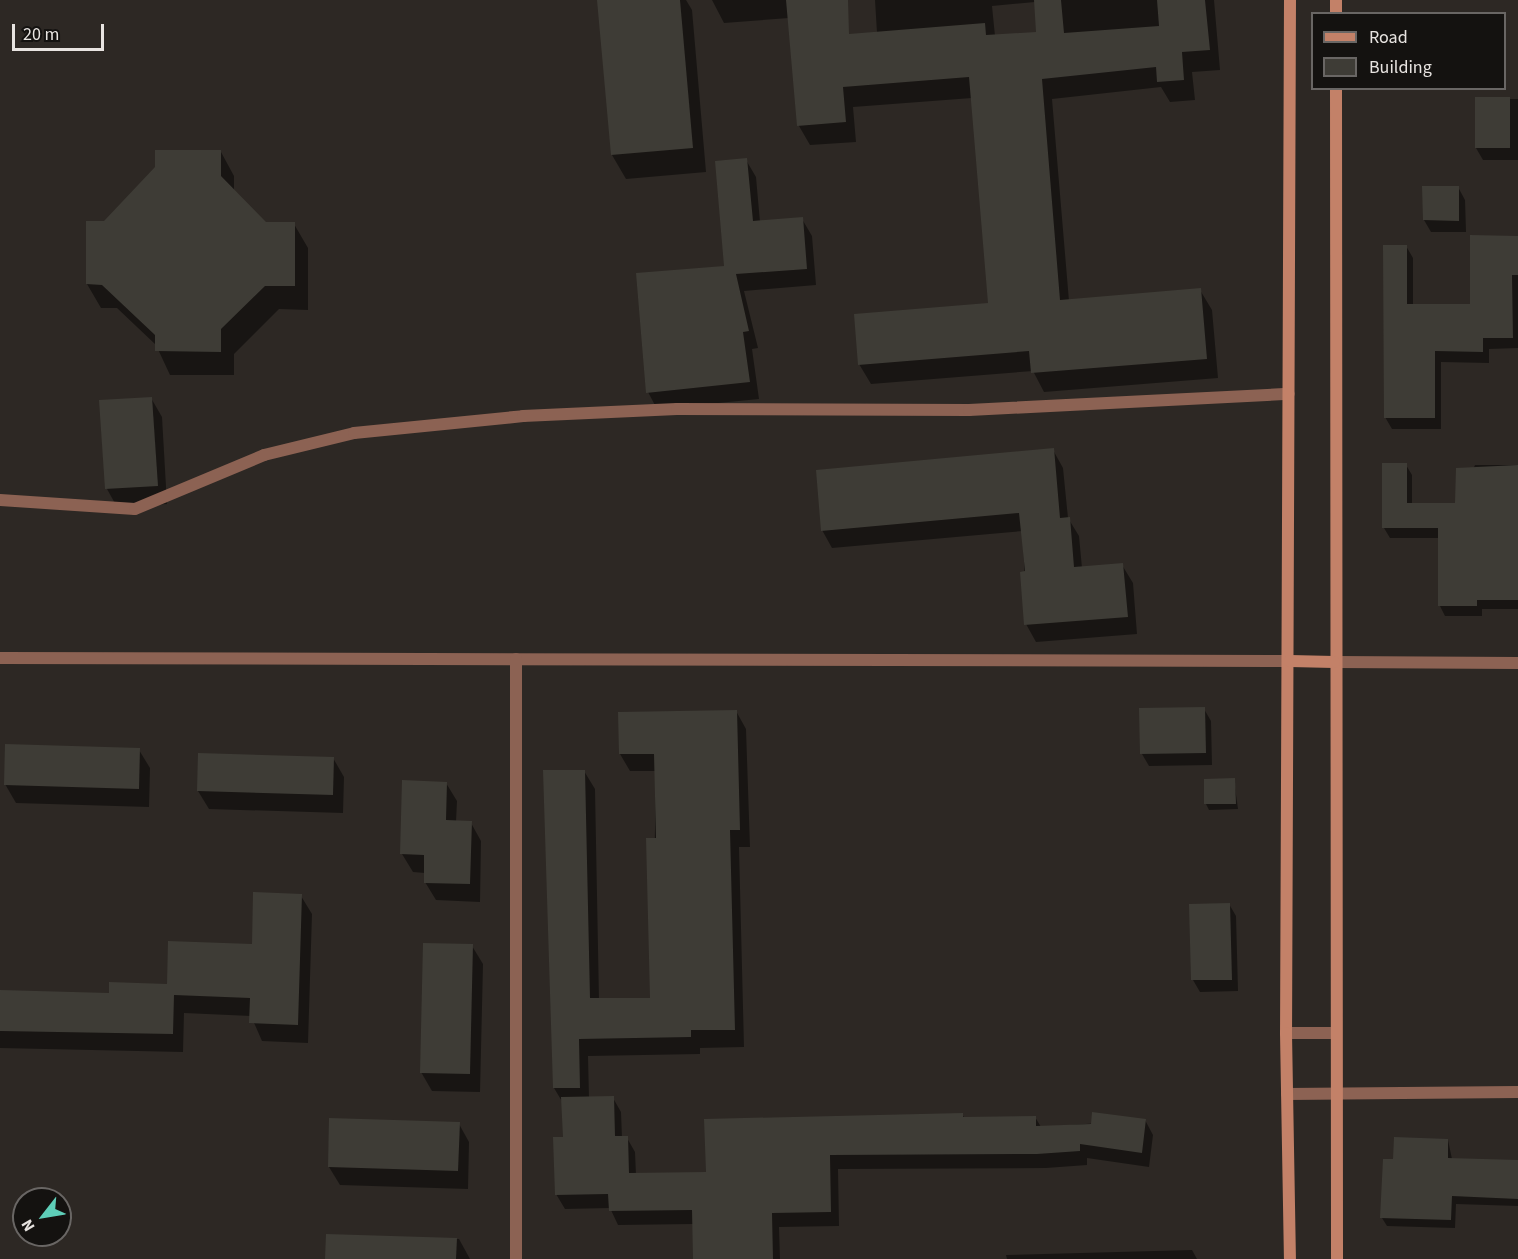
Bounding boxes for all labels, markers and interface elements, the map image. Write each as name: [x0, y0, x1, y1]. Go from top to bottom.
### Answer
scale bar: [15, 12, 106, 50]
legend: [1311, 12, 1506, 90]
text: 20 m: [23, 22, 59, 47]
text: Road: [1369, 25, 1408, 50]
text: Building: [1369, 55, 1432, 80]
north arrow: [12, 1187, 72, 1247]
text: N: [16, 1215, 40, 1235]

